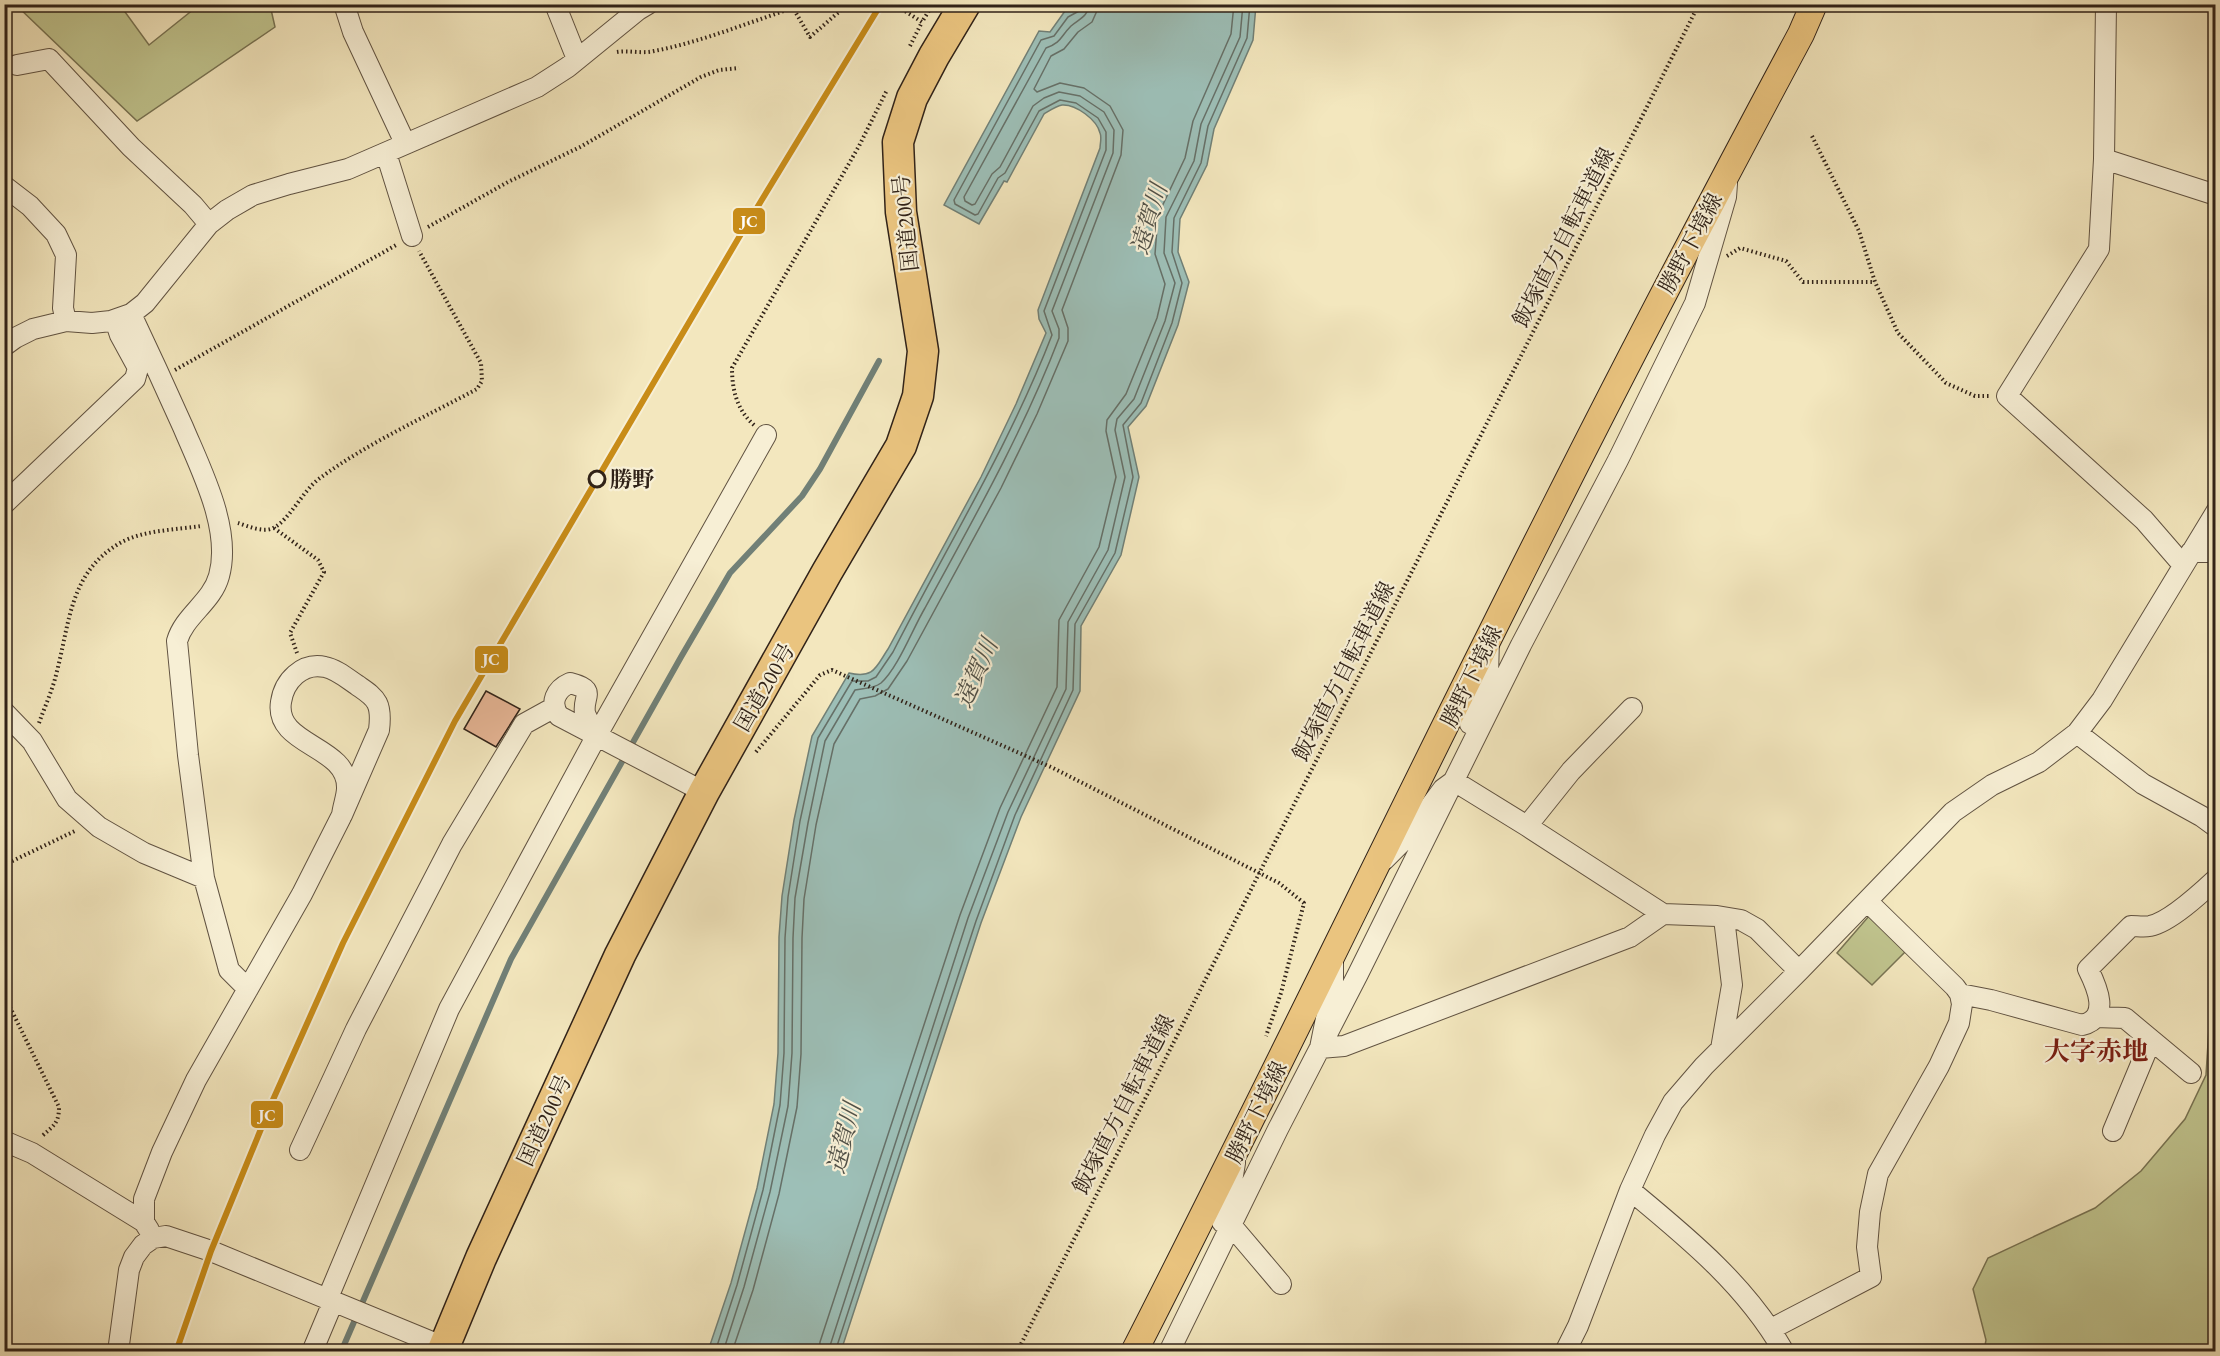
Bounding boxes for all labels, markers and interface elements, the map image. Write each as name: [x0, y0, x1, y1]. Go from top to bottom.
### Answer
street label: 飯塚直方自転車道線: [1506, 142, 1621, 332]
street label: 国道200号: [886, 173, 925, 273]
water label: 遠賀川: [1123, 177, 1175, 258]
street label: 勝野下境線: [1652, 188, 1729, 299]
line badge: JC: [732, 207, 766, 235]
text: JC: [738, 211, 758, 232]
place label: 勝野: [610, 465, 655, 494]
marker: 勝野: [588, 470, 606, 488]
street label: 飯塚直方自転車道線: [1286, 576, 1401, 766]
street label: 勝野下境線: [1434, 620, 1509, 732]
water label: 遠賀川: [947, 631, 1006, 712]
street label: 国道200号: [727, 638, 801, 737]
line badge: JC: [474, 645, 509, 674]
text: JC: [480, 649, 500, 670]
street label: 飯塚直方自転車道線: [1066, 1009, 1181, 1199]
district label: 大字赤地: [2044, 1034, 2148, 1068]
street label: 勝野下境線: [1219, 1056, 1294, 1168]
street label: 国道200号: [511, 1070, 578, 1171]
water label: 遠賀川: [820, 1096, 868, 1177]
line badge: JC: [250, 1100, 284, 1129]
text: JC: [256, 1105, 276, 1126]

